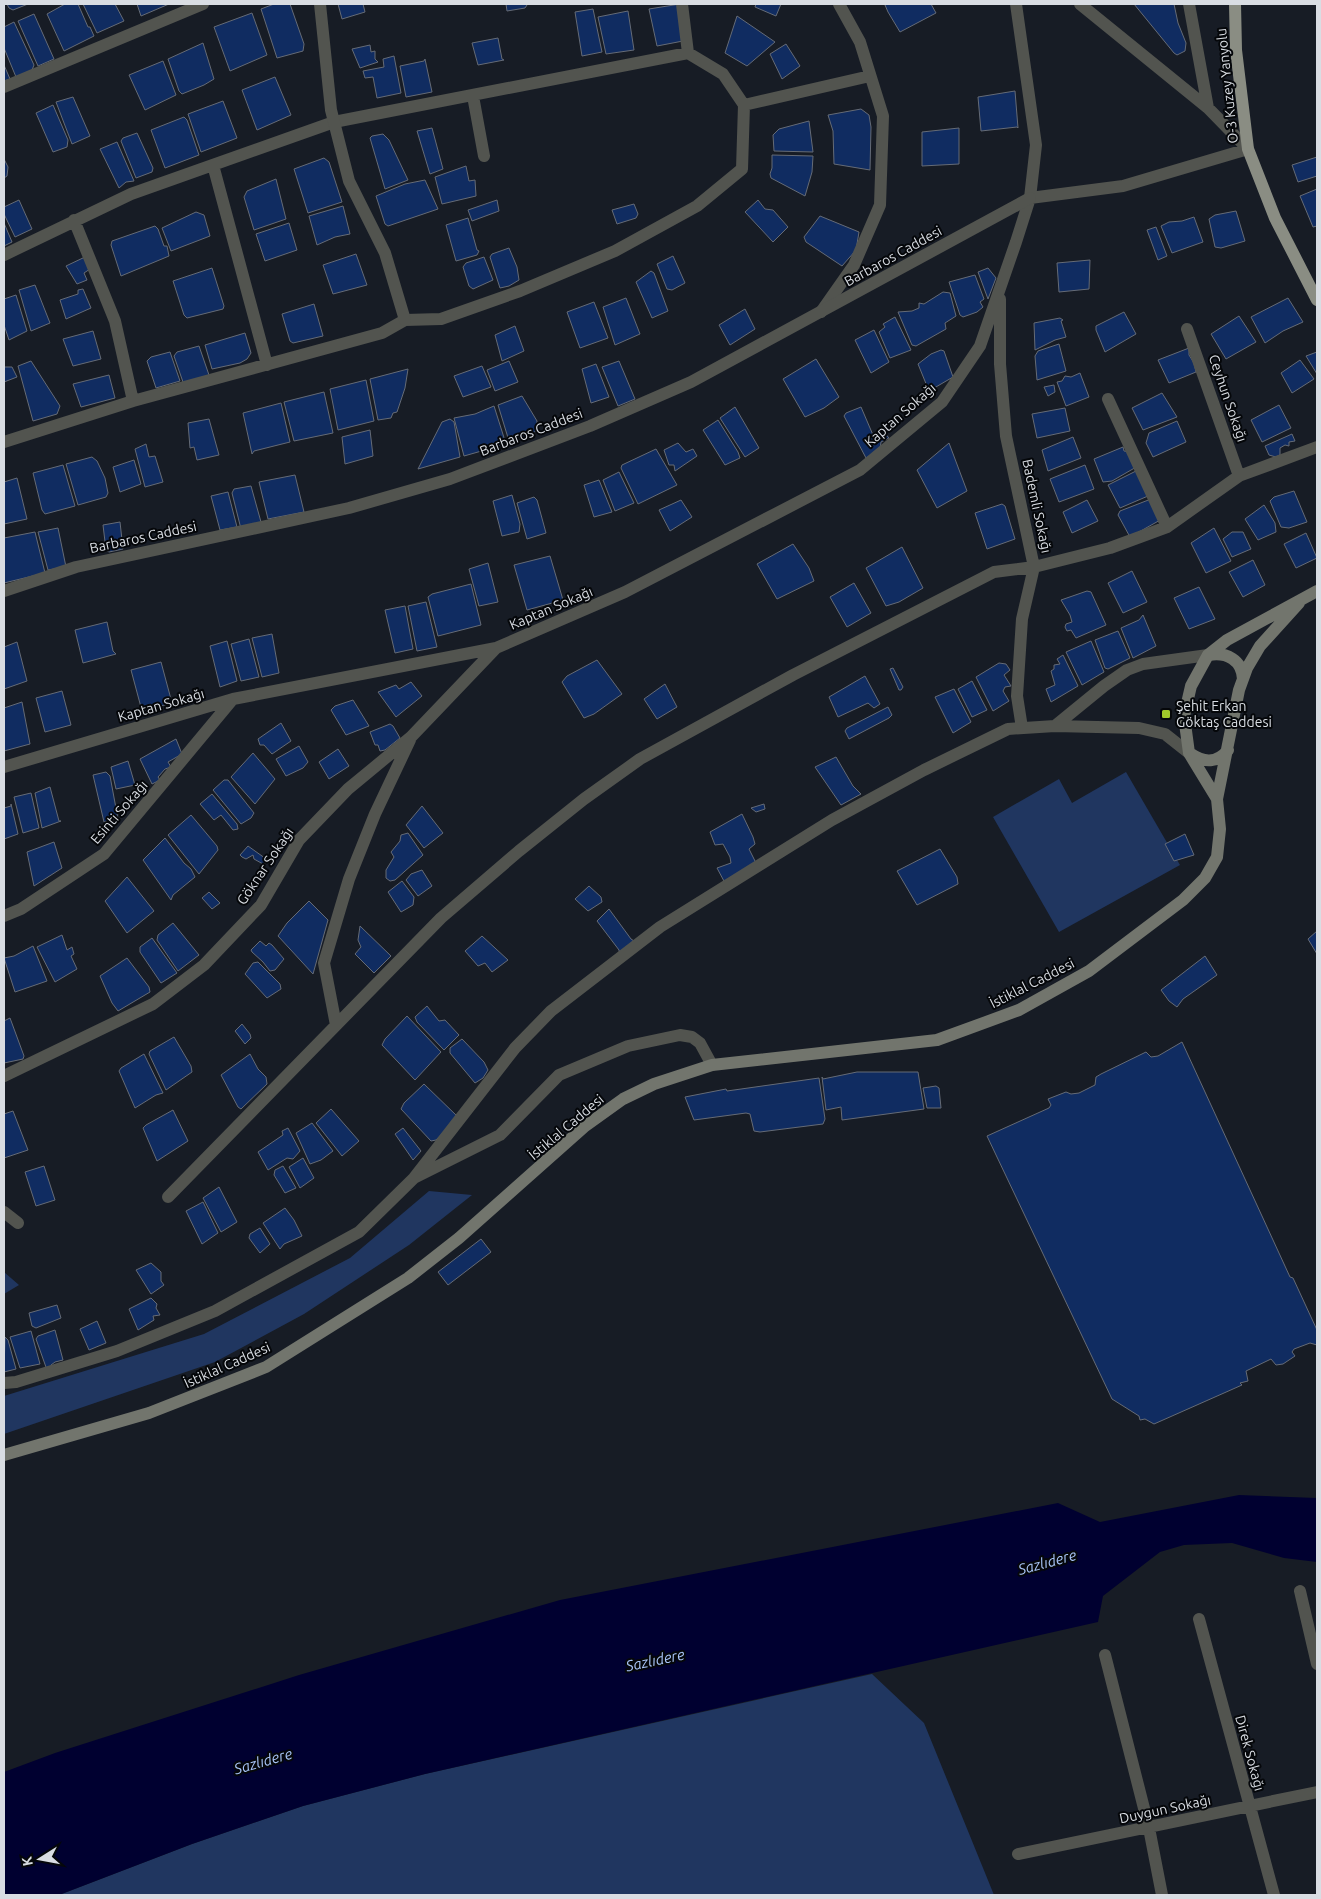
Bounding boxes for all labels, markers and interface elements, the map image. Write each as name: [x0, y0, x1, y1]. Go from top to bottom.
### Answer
street label: O-3 Kuzey Yanyolu: [1213, 28, 1241, 144]
street label: Barbaros Caddesi: [841, 223, 945, 289]
street label: Ceyhun Sokağı: [1206, 352, 1250, 444]
street label: Kaptan Sokağı: [861, 380, 939, 450]
street label: Barbaros Caddesi: [477, 405, 585, 459]
street label: Bademli Sokağı: [1019, 458, 1055, 554]
street label: Barbaros Caddesi: [88, 518, 198, 556]
street label: Kaptan Sokağı: [507, 583, 595, 633]
street label: Kaptan Sokağı: [116, 685, 206, 725]
place label: Şehit Erkan Göktaş Caddesi: [1176, 698, 1272, 730]
marker: Şehit Erkan Göktaş Caddesi: [1160, 708, 1172, 720]
street label: Esinti Sokağı: [87, 777, 151, 847]
street label: Göknar Sokağı: [233, 824, 297, 908]
street label: İstiklal Caddesi: [987, 955, 1077, 1011]
street label: İstiklal Caddesi: [525, 1091, 607, 1163]
street label: İstiklal Caddesi: [181, 1339, 273, 1391]
water label: Sazlıdere: [1015, 1546, 1078, 1578]
water label: Sazlıdere: [623, 1645, 686, 1675]
street label: Direk Sokağı: [1232, 1713, 1268, 1793]
water label: Sazlıdere: [231, 1744, 294, 1778]
street label: Duygun Sokağı: [1118, 1792, 1212, 1826]
north arrow: [15, 1834, 65, 1884]
text: K: [18, 1855, 36, 1868]

